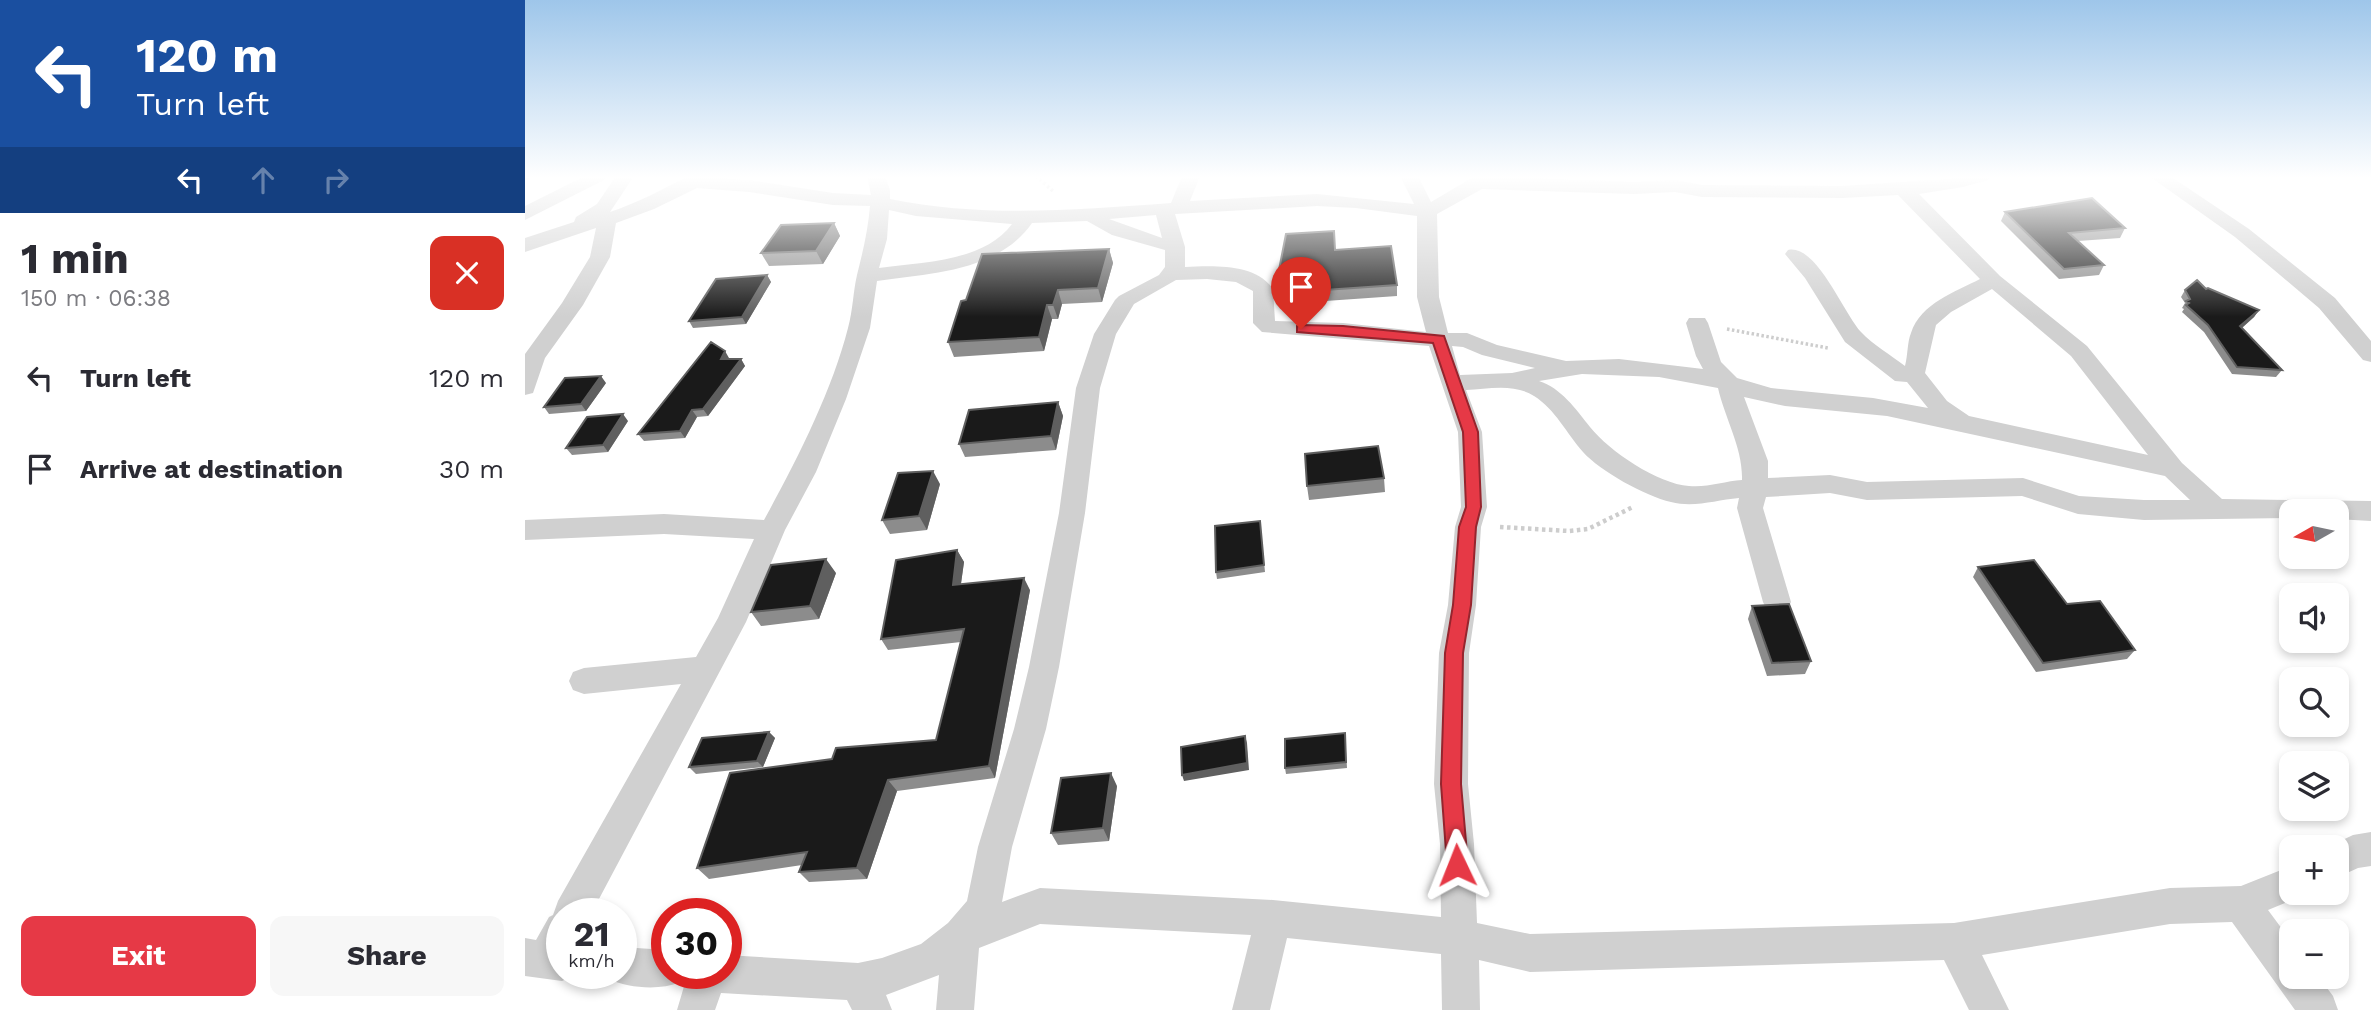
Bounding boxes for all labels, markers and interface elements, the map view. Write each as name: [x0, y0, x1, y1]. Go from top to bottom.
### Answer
text: 120 m: [136, 26, 278, 84]
icon: left: [21, 28, 112, 119]
text: Turn left: [136, 85, 269, 123]
icon: left: [171, 161, 209, 199]
icon: ahead: [244, 161, 282, 199]
icon: right: [317, 161, 355, 199]
text: 1 min: [21, 234, 129, 283]
button: close: [430, 236, 504, 310]
pin: [1271, 257, 1331, 329]
icon: arrive: [1282, 268, 1320, 306]
text: 150 m · 06:38: [21, 285, 171, 312]
icon: left: [21, 359, 59, 397]
text: Turn left: [80, 363, 191, 393]
text: 120 m: [429, 363, 504, 393]
icon: arrive: [21, 450, 59, 488]
text: Arrive at destination: [80, 454, 343, 484]
text: 30 m: [439, 454, 504, 484]
north arrow: [2279, 499, 2349, 569]
map controls: [2279, 499, 2349, 989]
button: sound: [2279, 583, 2349, 653]
button: search: [2279, 667, 2349, 737]
button: layers: [2279, 751, 2349, 821]
position arrow: [1420, 828, 1494, 902]
button: +: [2279, 835, 2349, 905]
speed limit sign: 30: [651, 898, 742, 989]
text: 21: [574, 913, 609, 955]
button: Exit: [21, 916, 256, 996]
button: Share: [270, 916, 504, 996]
button: −: [2279, 919, 2349, 989]
text: km/h: [568, 950, 615, 971]

